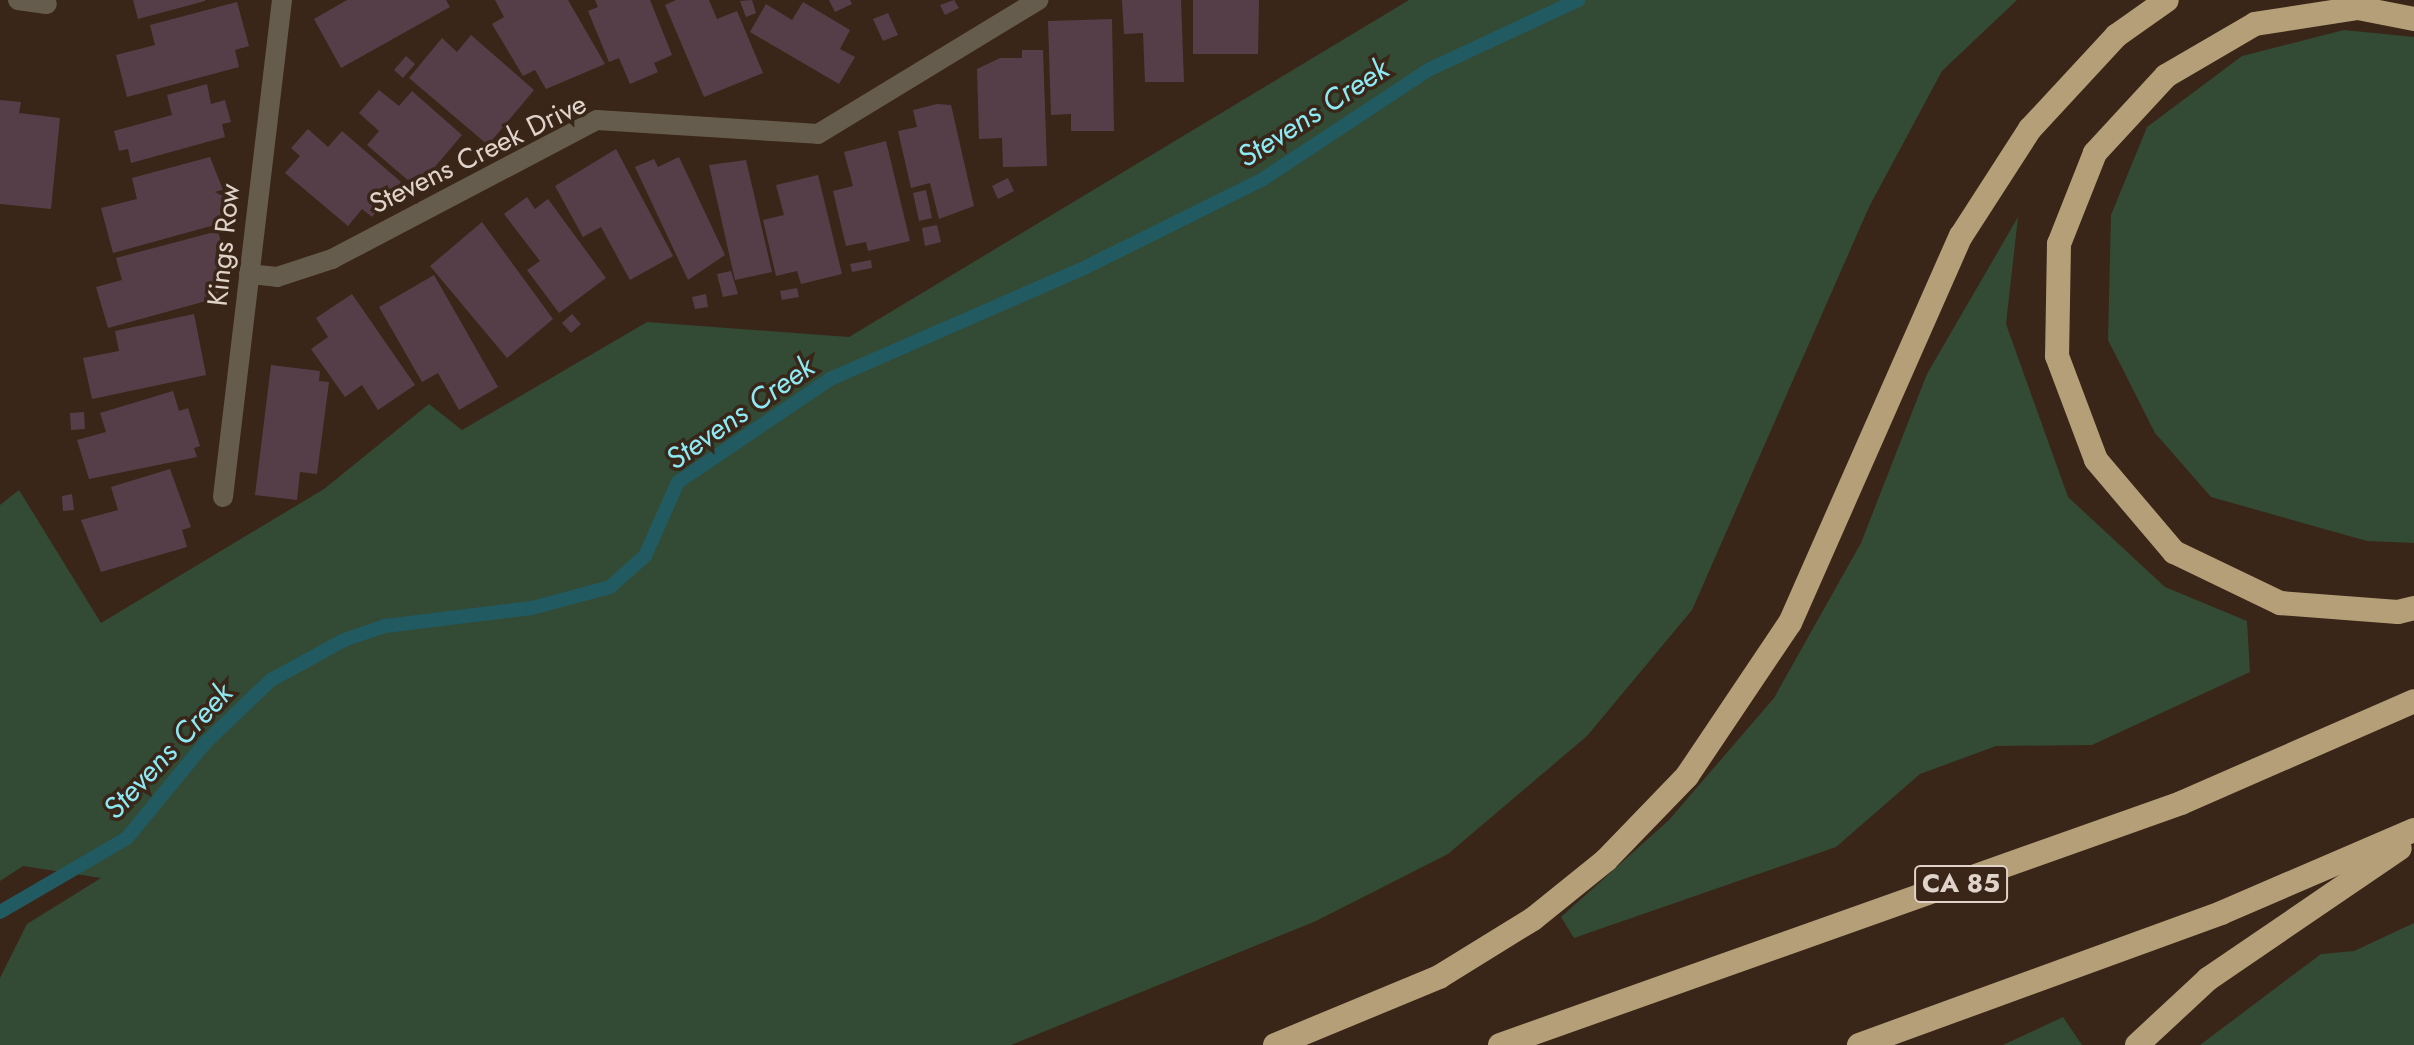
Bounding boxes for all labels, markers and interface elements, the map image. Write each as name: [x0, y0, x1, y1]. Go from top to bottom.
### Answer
water label: Stevens Creek: [1231, 51, 1395, 175]
street label: Stevens Creek Drive: [364, 87, 592, 221]
street label: Kings Row: [201, 182, 247, 308]
water label: Stevens Creek: [659, 349, 821, 477]
water label: Stevens Creek: [96, 675, 240, 827]
road number: CA 85: [1913, 862, 2009, 906]

